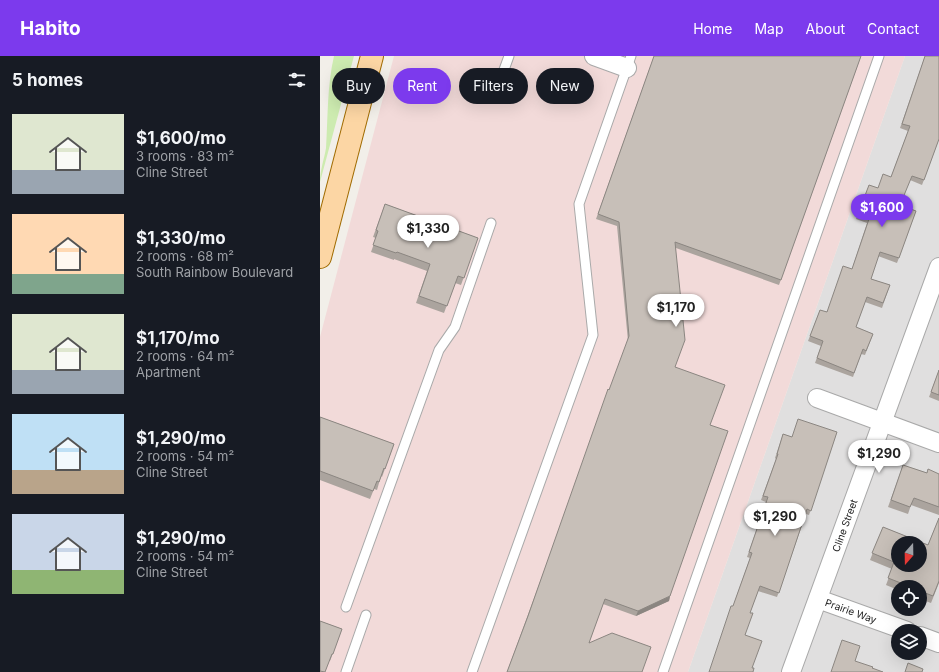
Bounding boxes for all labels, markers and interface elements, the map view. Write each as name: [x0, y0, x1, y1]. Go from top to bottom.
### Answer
text: Habito: [20, 17, 81, 40]
text: Home: [693, 20, 732, 37]
text: Map: [754, 20, 784, 37]
text: About: [806, 20, 845, 37]
text: Contact: [867, 20, 919, 37]
chip: Buy: [332, 68, 385, 104]
chip: Rent: [393, 68, 451, 104]
chip: Filters: [459, 68, 528, 104]
chip: New: [536, 68, 594, 104]
icon: filters: [286, 69, 308, 91]
text: 5 homes: [12, 70, 83, 90]
text: $1,600/mo: [136, 128, 226, 148]
icon: home: [44, 130, 92, 178]
text: 3 rooms · 83 m²: [136, 148, 234, 164]
text: Cline Street: [136, 164, 207, 180]
pin: $1,600: [849, 194, 915, 228]
text: $1,600: [860, 199, 904, 215]
pin: $1,330: [395, 215, 461, 249]
text: $1,330: [406, 220, 450, 236]
text: $1,330/mo: [136, 228, 226, 248]
icon: home: [44, 230, 92, 278]
text: 2 rooms · 68 m²: [136, 248, 234, 264]
text: South Rainbow Boulevard: [136, 264, 293, 280]
pin: $1,170: [643, 294, 709, 328]
text: $1,170: [656, 299, 696, 315]
text: $1,170/mo: [136, 328, 220, 348]
icon: home: [44, 330, 92, 378]
text: 2 rooms · 64 m²: [136, 348, 234, 364]
text: Apartment: [136, 364, 201, 380]
text: $1,290/mo: [136, 428, 226, 448]
icon: home: [44, 430, 92, 478]
pin: $1,290: [846, 440, 912, 474]
text: $1,290: [857, 445, 901, 461]
text: 2 rooms · 54 m²: [136, 448, 234, 464]
text: Cline Street: [136, 464, 207, 480]
street label: Cline Street: [829, 497, 860, 553]
pin: $1,290: [742, 503, 808, 537]
text: $1,290: [753, 508, 797, 524]
text: $1,290/mo: [136, 528, 226, 548]
icon: home: [44, 530, 92, 578]
north arrow: [891, 536, 927, 572]
map controls: [891, 536, 927, 660]
text: 2 rooms · 54 m²: [136, 548, 234, 564]
text: Cline Street: [136, 564, 207, 580]
button: locate: [891, 580, 927, 616]
street label: Prairie Way: [824, 596, 879, 626]
button: layers: [891, 624, 927, 660]

